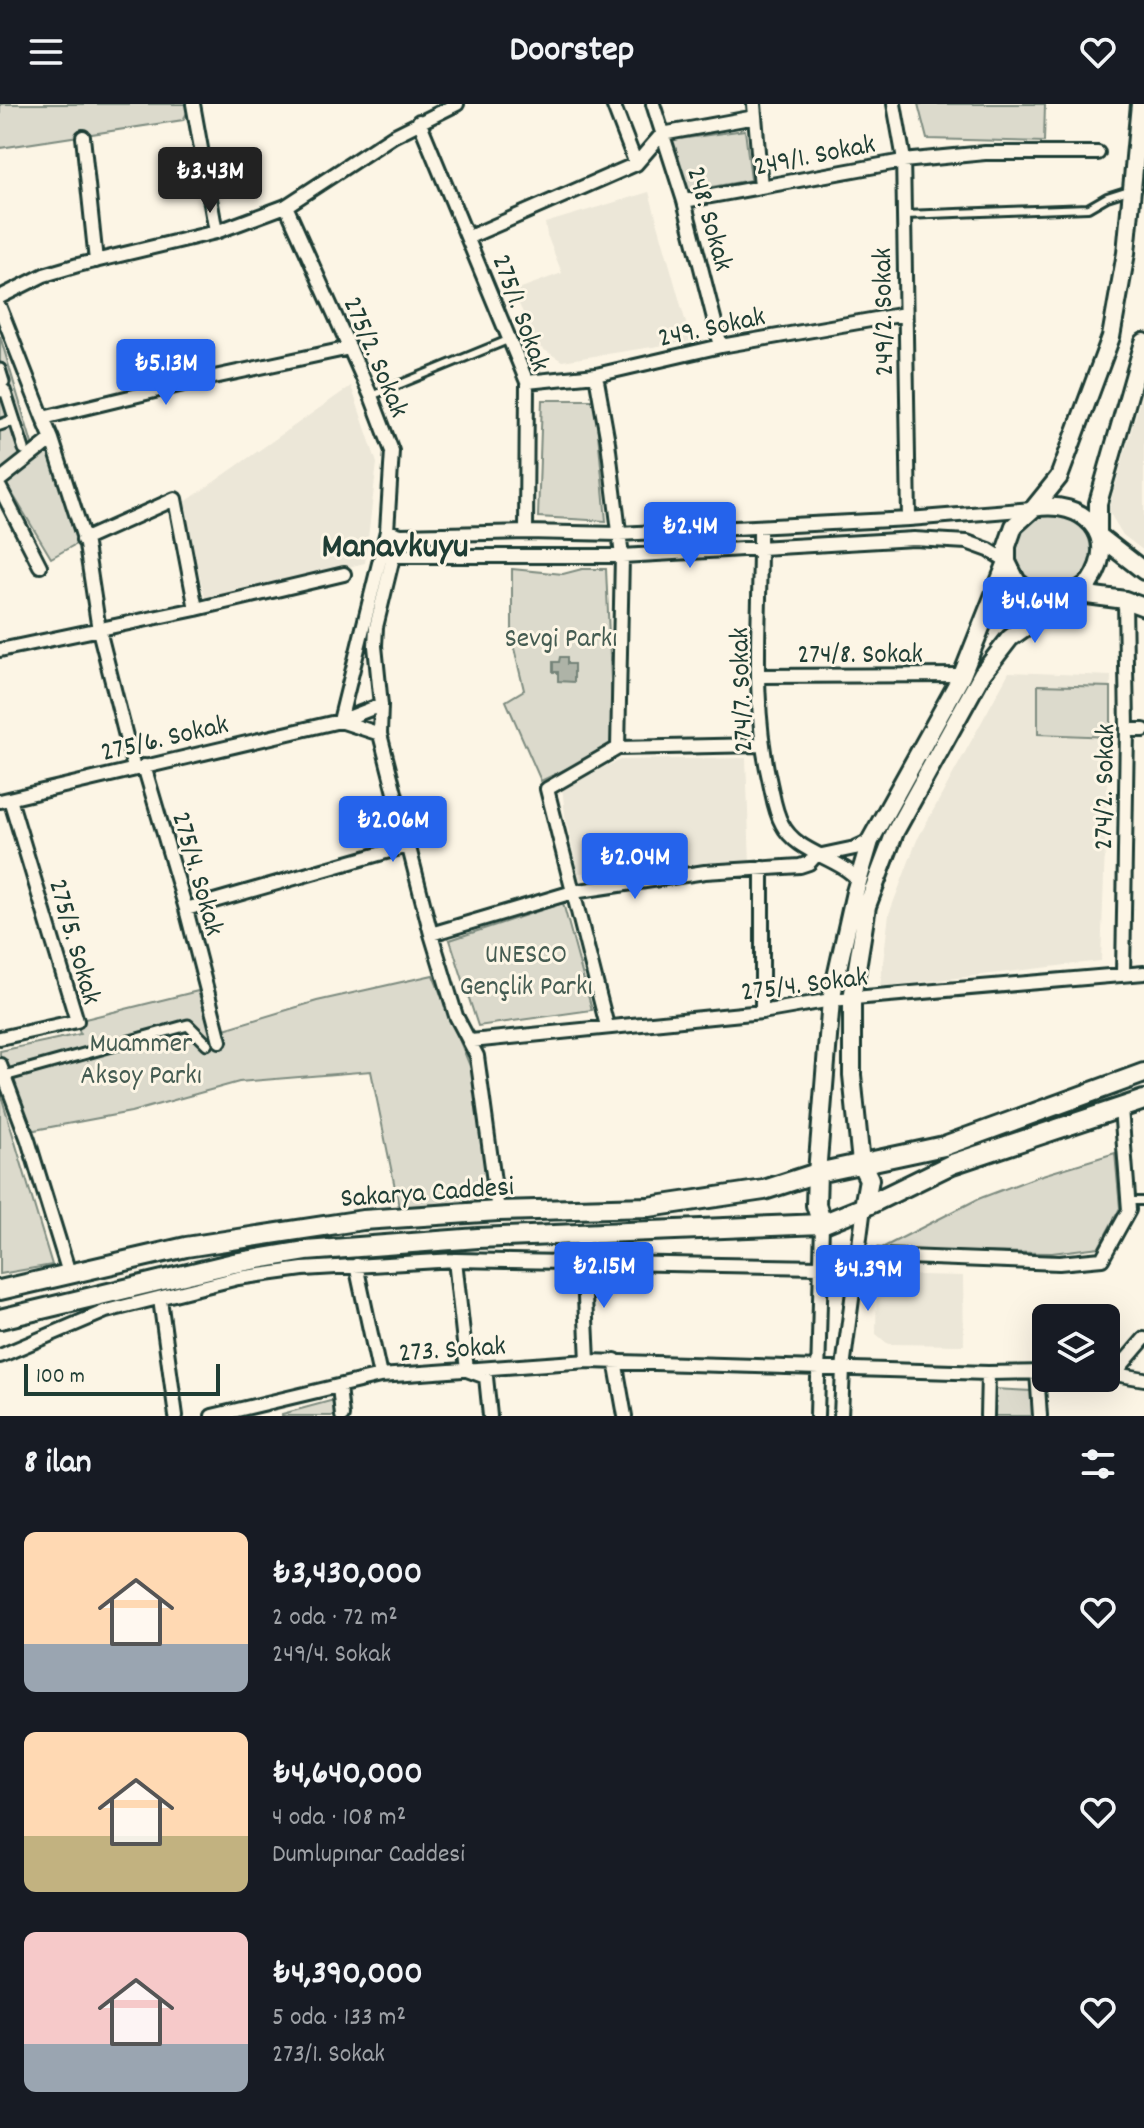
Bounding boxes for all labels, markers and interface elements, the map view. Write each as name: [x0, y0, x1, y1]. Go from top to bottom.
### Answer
text: Doorstep: [510, 26, 634, 78]
icon: menu: [24, 30, 68, 74]
icon: heart: [1076, 30, 1120, 74]
street label: 249/1. Sokak: [751, 127, 879, 189]
pin: ₺3.43M: [145, 147, 275, 215]
text: ₺3.43M: [176, 154, 244, 191]
street label: 248. Sokak: [673, 162, 741, 276]
street label: 249/2. Sokak: [865, 247, 907, 377]
street label: 275/1. Sokak: [479, 250, 558, 378]
street label: 275/2. Sokak: [330, 291, 417, 425]
street label: 249. Sokak: [655, 299, 769, 361]
pin: ₺5.13M: [101, 339, 231, 407]
text: ₺5.13M: [134, 346, 198, 383]
pin: ₺2.4M: [634, 502, 746, 570]
text: ₺2.4M: [662, 509, 718, 546]
district label: Manavkuyu: [322, 523, 468, 575]
pin: ₺4.64M: [970, 577, 1100, 645]
text: ₺4.64M: [1001, 584, 1069, 621]
park label: Sevgi Parkı: [504, 621, 618, 661]
street label: 274/7. Sokak: [722, 627, 766, 753]
street label: 274/8. Sokak: [797, 637, 923, 677]
street label: 275/6. Sokak: [97, 707, 233, 775]
street label: 274/2. Sokak: [1086, 723, 1128, 851]
pin: ₺2.06M: [328, 796, 458, 864]
text: ₺2.06M: [357, 803, 429, 840]
street label: 275/4. Sokak: [158, 808, 232, 941]
pin: ₺2.04M: [570, 833, 700, 901]
text: ₺2.04M: [600, 840, 670, 877]
street label: 275/5. Sokak: [35, 875, 109, 1010]
park label: UNESCO Gençlik Parkı: [459, 937, 593, 1009]
street label: 275/4. Sokak: [739, 959, 870, 1015]
park label: Muammer Aksoy Parkı: [80, 1026, 202, 1098]
street label: Sakarya Caddesi: [339, 1169, 515, 1221]
pin: ₺2.15M: [539, 1242, 669, 1310]
pin: ₺4.39M: [803, 1245, 933, 1313]
text: ₺2.15M: [572, 1249, 636, 1286]
text: ₺4.39M: [834, 1252, 902, 1289]
map controls: [1032, 1304, 1120, 1392]
button: layers: [1032, 1304, 1120, 1392]
street label: 273. Sokak: [397, 1328, 507, 1376]
scale bar: [24, 1360, 220, 1396]
text: 100 m: [36, 1362, 85, 1393]
text: 8 ilan: [24, 1440, 91, 1489]
icon: filters: [1076, 1442, 1120, 1486]
text: ₺3,430,000: [272, 1551, 422, 1600]
icon: home: [88, 1564, 184, 1660]
icon: heart: [1076, 1590, 1120, 1634]
text: 2 oda · 72 m²: [272, 1600, 398, 1637]
text: 249/4. Sokak: [272, 1637, 391, 1674]
text: ₺4,640,000: [272, 1751, 423, 1800]
icon: home: [88, 1764, 184, 1860]
icon: heart: [1076, 1790, 1120, 1834]
text: 4 oda · 108 m²: [272, 1800, 406, 1837]
text: Dumlupınar Caddesi: [272, 1837, 465, 1874]
text: ₺4,390,000: [272, 1951, 423, 2000]
icon: home: [88, 1964, 184, 2060]
icon: heart: [1076, 1990, 1120, 2034]
text: 5 oda · 133 m²: [272, 2000, 406, 2037]
text: 273/1. Sokak: [272, 2037, 385, 2074]

